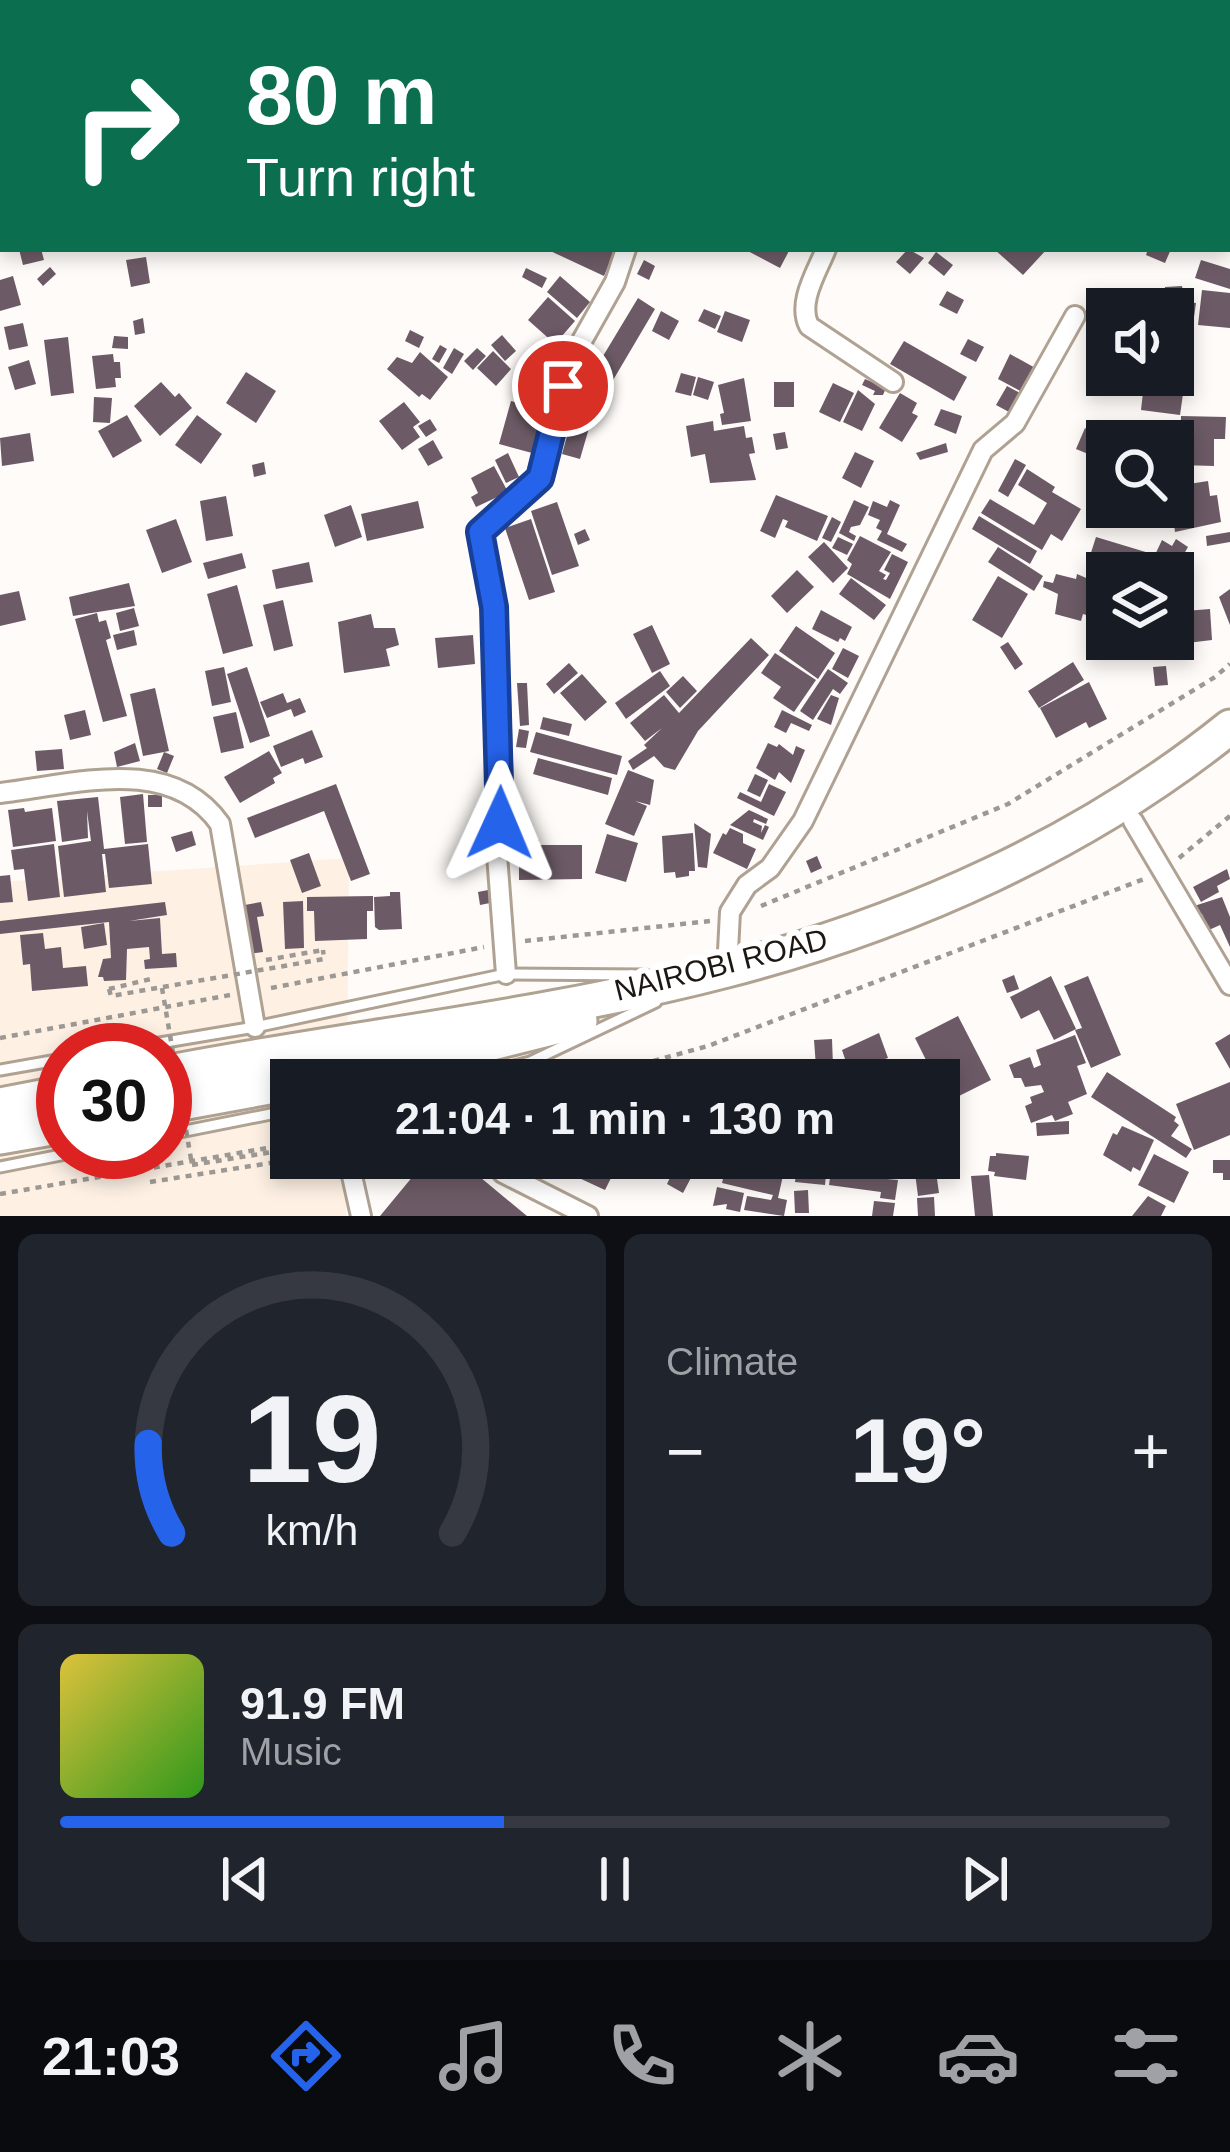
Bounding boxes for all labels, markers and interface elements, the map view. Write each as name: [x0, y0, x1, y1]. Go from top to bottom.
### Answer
icon: right: [48, 48, 204, 204]
text: 80 m: [246, 48, 437, 142]
text: Turn right: [246, 147, 475, 207]
map controls: [1086, 288, 1194, 660]
button: sound: [1086, 288, 1194, 396]
pin: [512, 335, 614, 437]
icon: arrive: [530, 353, 596, 419]
button: search: [1086, 420, 1194, 528]
button: layers: [1086, 552, 1194, 660]
position arrow: [437, 760, 563, 886]
street label: NAIROBI ROAD: [611, 922, 831, 1007]
speed limit sign: 30: [36, 1023, 192, 1179]
text: 21:04 · 1 min · 130 m: [395, 1093, 835, 1144]
text: Climate: [666, 1340, 798, 1383]
text: 19: [243, 1369, 381, 1508]
text: 19°: [850, 1401, 986, 1501]
text: −: [666, 1414, 705, 1488]
text: +: [1131, 1414, 1170, 1488]
text: km/h: [266, 1506, 358, 1554]
text: 91.9 FM: [240, 1678, 405, 1729]
text: Music: [240, 1730, 342, 1773]
icon: previous: [212, 1846, 278, 1912]
icon: pause: [582, 1846, 648, 1912]
icon: next: [952, 1846, 1018, 1912]
icon: directions: [264, 2014, 348, 2098]
icon: music: [432, 2014, 516, 2098]
icon: phone: [600, 2014, 684, 2098]
icon: climate: [768, 2014, 852, 2098]
icon: car: [936, 2014, 1020, 2098]
icon: filters: [1104, 2014, 1188, 2098]
text: 21:03: [42, 2026, 180, 2086]

